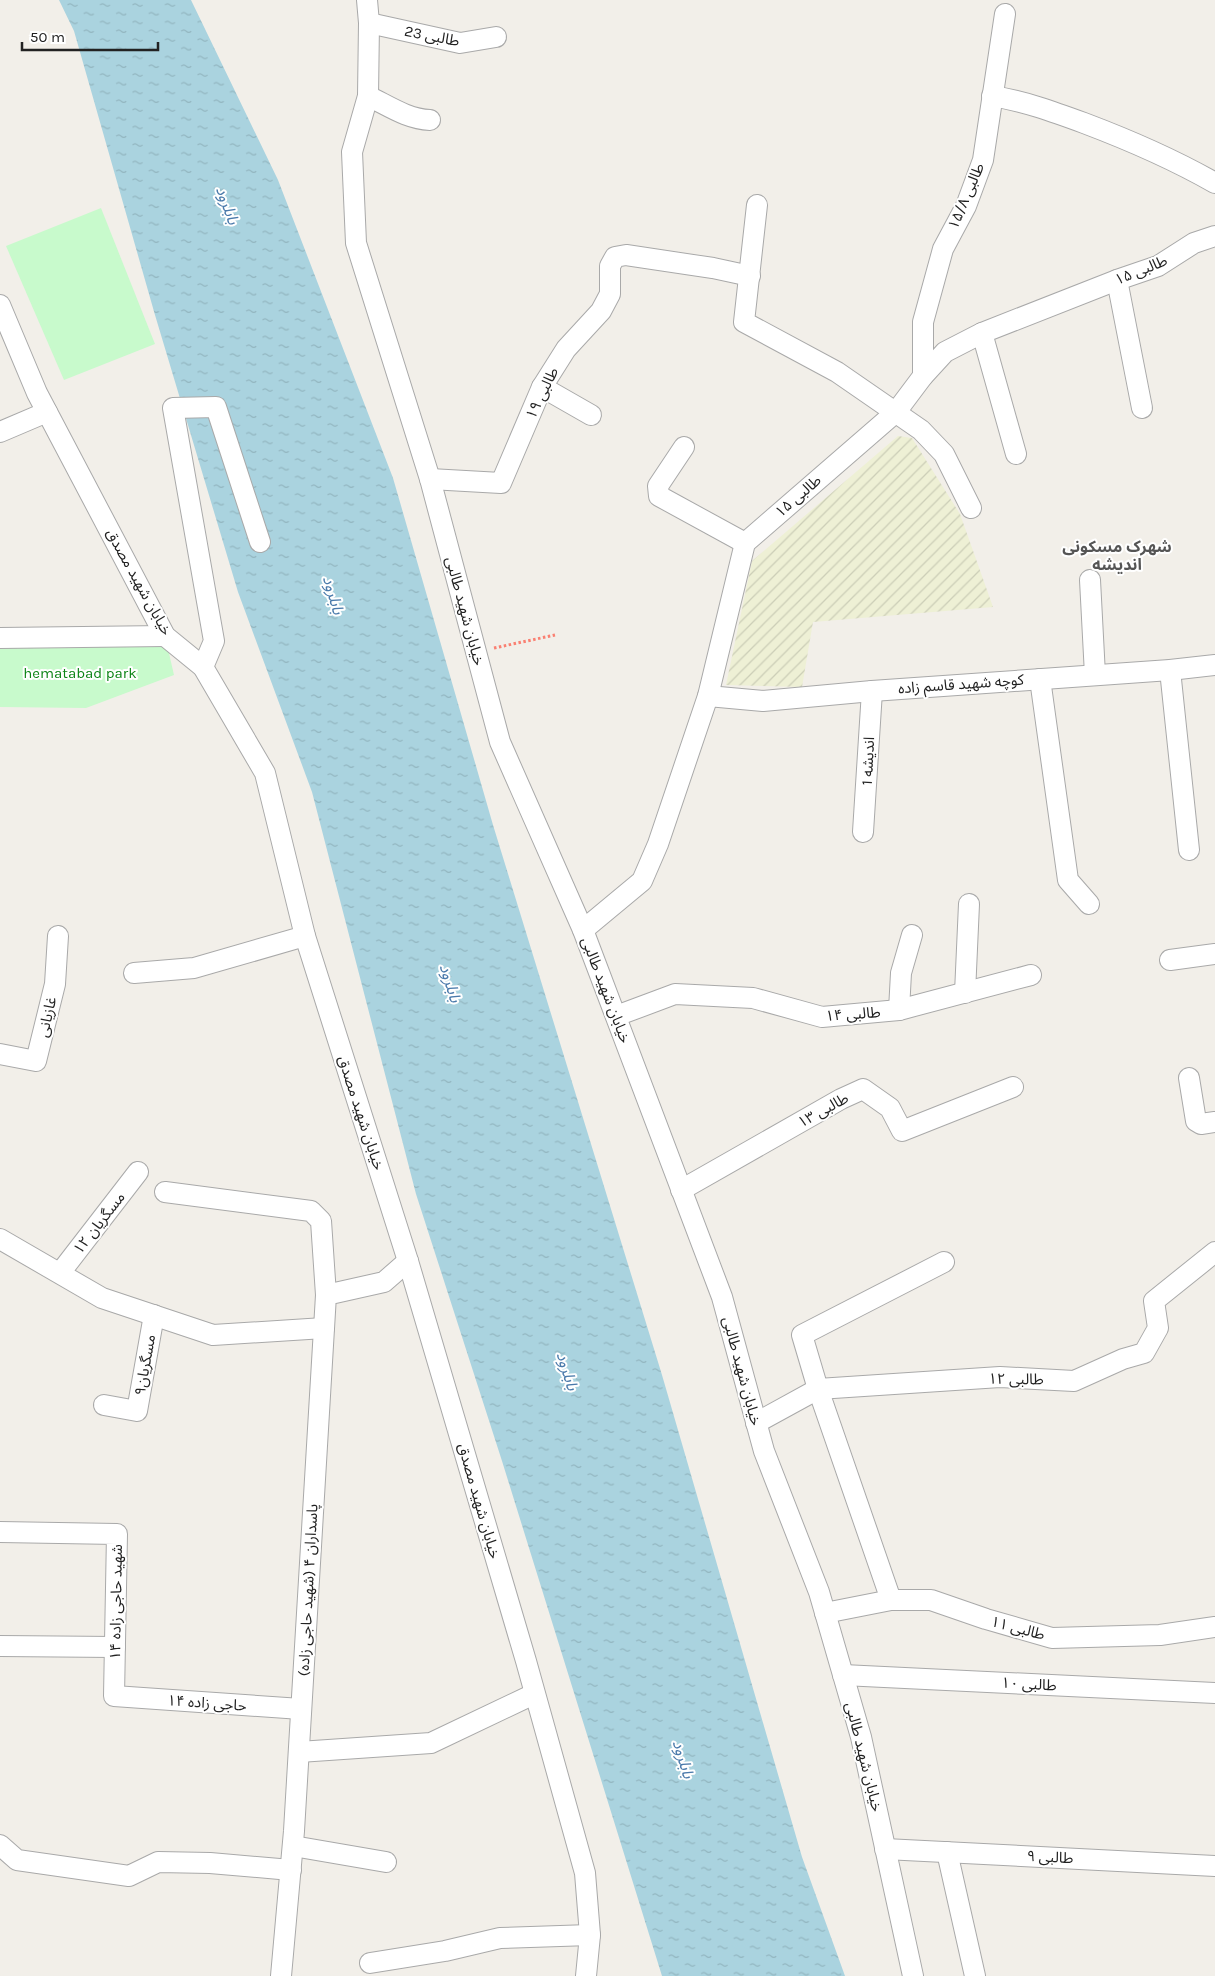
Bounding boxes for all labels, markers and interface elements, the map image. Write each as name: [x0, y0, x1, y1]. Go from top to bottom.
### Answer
scale bar: [22, 20, 159, 52]
street label: طالبی 23: [403, 22, 461, 50]
text: 50 m: [30, 28, 65, 46]
street label: طالبی ۱۵/۸: [944, 160, 988, 232]
water label: بابلرود: [212, 184, 243, 227]
street label: طالبی ۱۵: [1112, 251, 1170, 289]
street label: طالبی ۱۹: [522, 364, 562, 422]
street label: طالبی ۱۵: [771, 471, 825, 521]
street label: خیابان شهید مصدق: [102, 525, 176, 639]
district label: شهرک مسکونی اندیشه: [1062, 537, 1172, 574]
street label: خیابان شهید طالبی: [442, 555, 488, 668]
water label: بابلرود: [319, 574, 348, 617]
park label: hematabad park: [23, 664, 137, 682]
street label: کوچه شهید قاسم زاده: [897, 671, 1026, 699]
street label: اندیشه 1: [858, 736, 878, 786]
street label: خیابان شهید طالبی: [578, 934, 635, 1046]
water label: بابلرود: [436, 962, 466, 1005]
street label: غازیانی: [34, 995, 60, 1039]
street label: طالبی ۱۴: [825, 1003, 881, 1025]
street label: خیابان شهید مصدق: [334, 1054, 388, 1173]
street label: طالبی ۱۳: [794, 1089, 852, 1131]
street label: مسگریان ۱۲: [69, 1188, 129, 1258]
street label: خیابان شهید طالبی: [719, 1315, 765, 1428]
street label: مسگریان۹: [131, 1333, 159, 1397]
water label: بابلرود: [553, 1350, 583, 1393]
street label: طالبی ۱۲: [988, 1370, 1044, 1388]
street label: خیابان شهید مصدق: [454, 1441, 504, 1561]
street label: پاسداران ۴ (شهید حاجی زاده): [294, 1503, 323, 1677]
street label: شهید حاجی زاده ۱۴: [106, 1544, 126, 1660]
street label: طالبی ۱۱: [989, 1612, 1047, 1644]
street label: طالبی ۱۰: [1001, 1674, 1057, 1694]
street label: حاجی زاده ۱۴: [167, 1691, 247, 1715]
street label: خیابان شهید طالبی: [842, 1700, 886, 1814]
water label: بابلرود: [669, 1738, 699, 1781]
street label: طالبی ۹: [1026, 1847, 1074, 1867]

